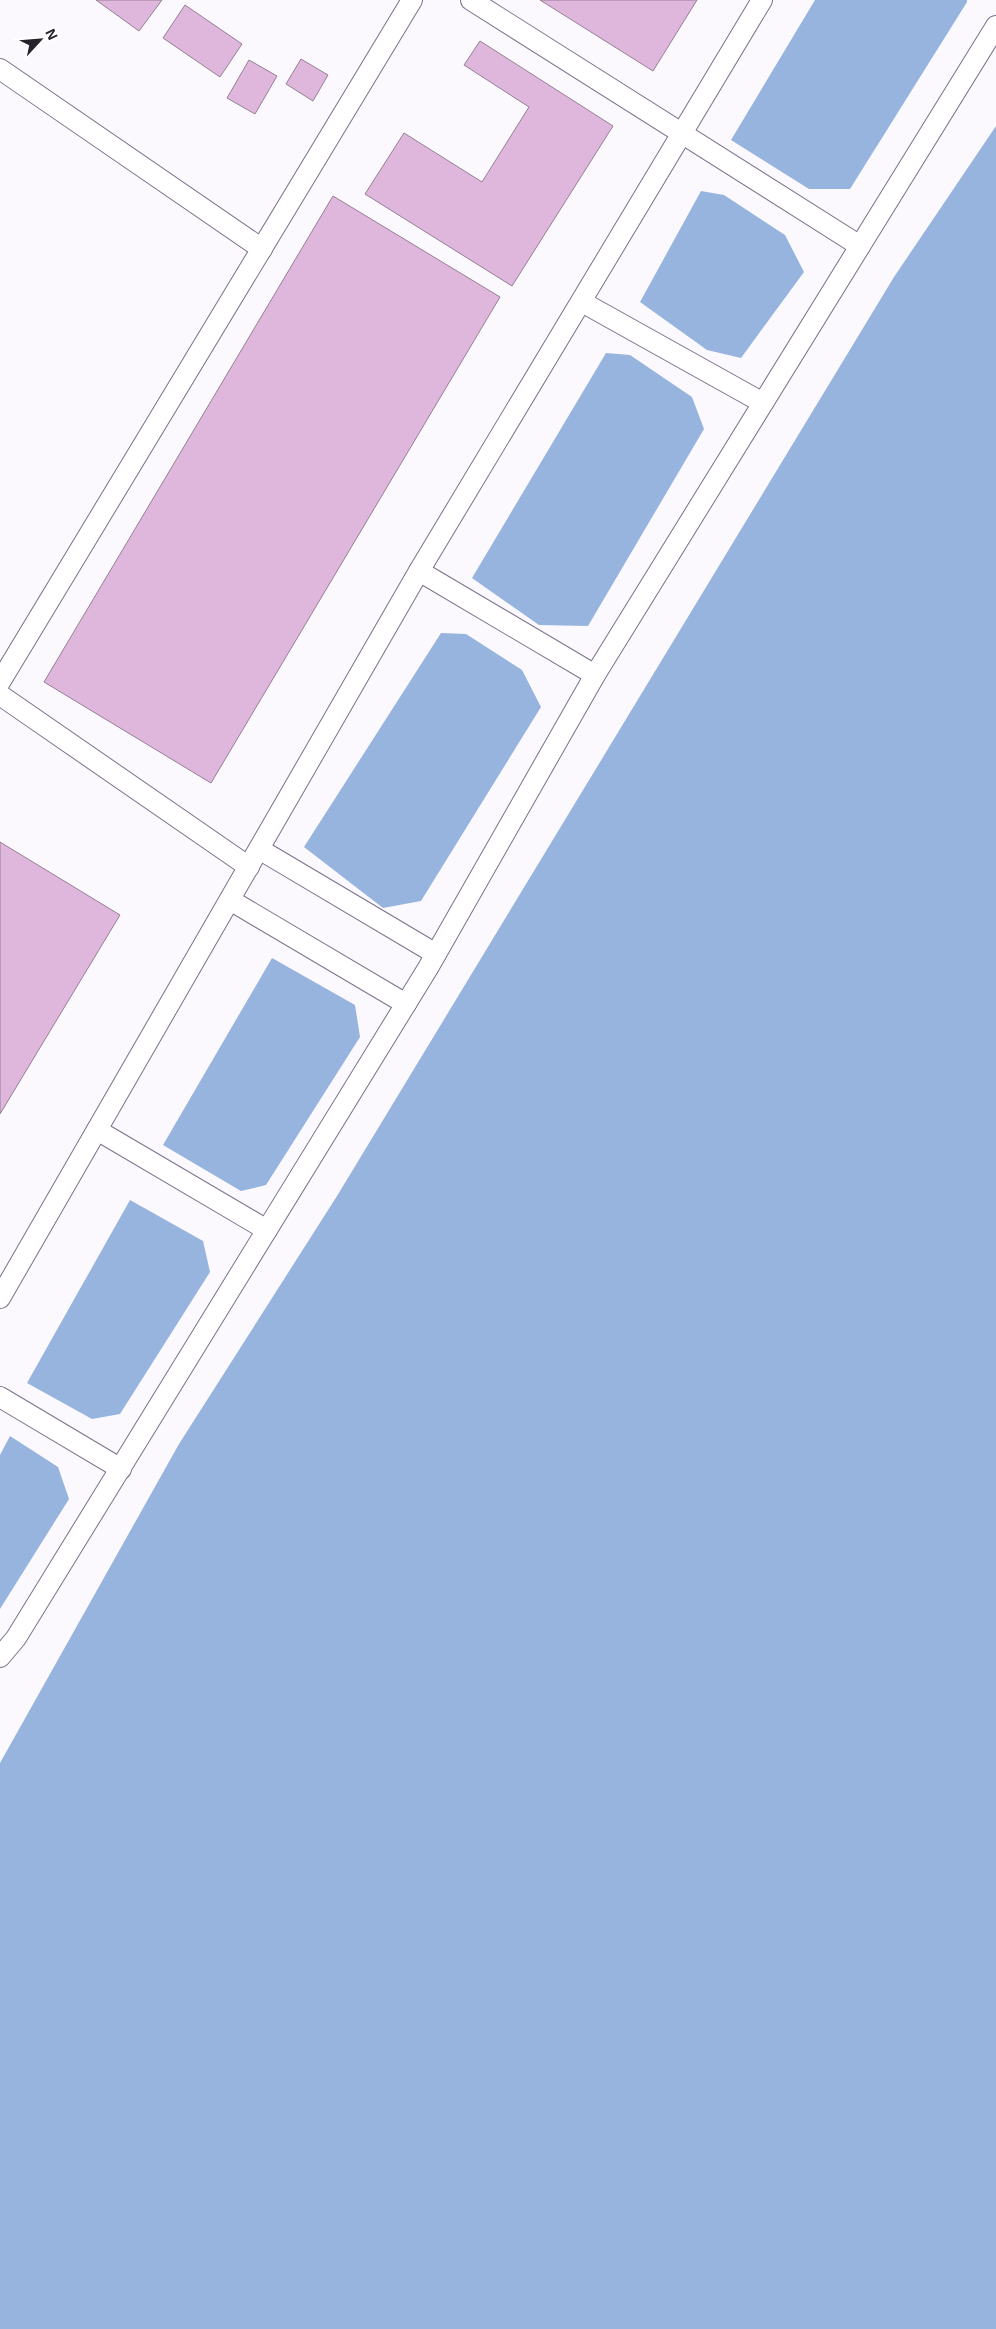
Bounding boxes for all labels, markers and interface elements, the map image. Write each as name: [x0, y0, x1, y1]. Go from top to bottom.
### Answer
north arrow: [15, 15, 65, 65]
text: N: [42, 26, 61, 42]

